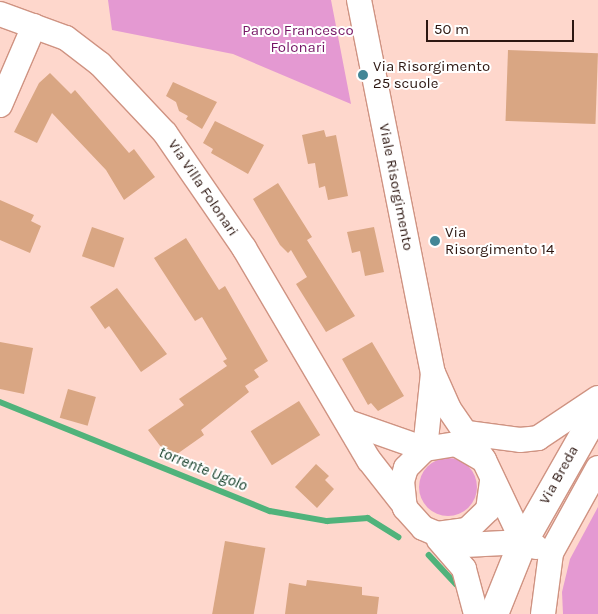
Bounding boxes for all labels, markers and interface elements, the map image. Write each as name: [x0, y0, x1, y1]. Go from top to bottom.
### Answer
scale bar: [428, 10, 576, 42]
text: 50 m: [434, 20, 469, 38]
park label: Parco Francesco Folonari: [242, 21, 354, 56]
place label: Via Risorgimento 25 scuole: [373, 57, 490, 92]
marker: Via Risorgimento 25 scuole: [357, 69, 369, 81]
street label: Viale Risorgimento: [375, 122, 417, 252]
street label: Via Villa Folonari: [164, 136, 242, 240]
place label: Via Risorgimento 14: [445, 223, 554, 258]
marker: Via Risorgimento 14: [429, 235, 441, 247]
water label: torrente Ugolo: [156, 443, 250, 495]
street label: Via Breda: [536, 443, 582, 507]

